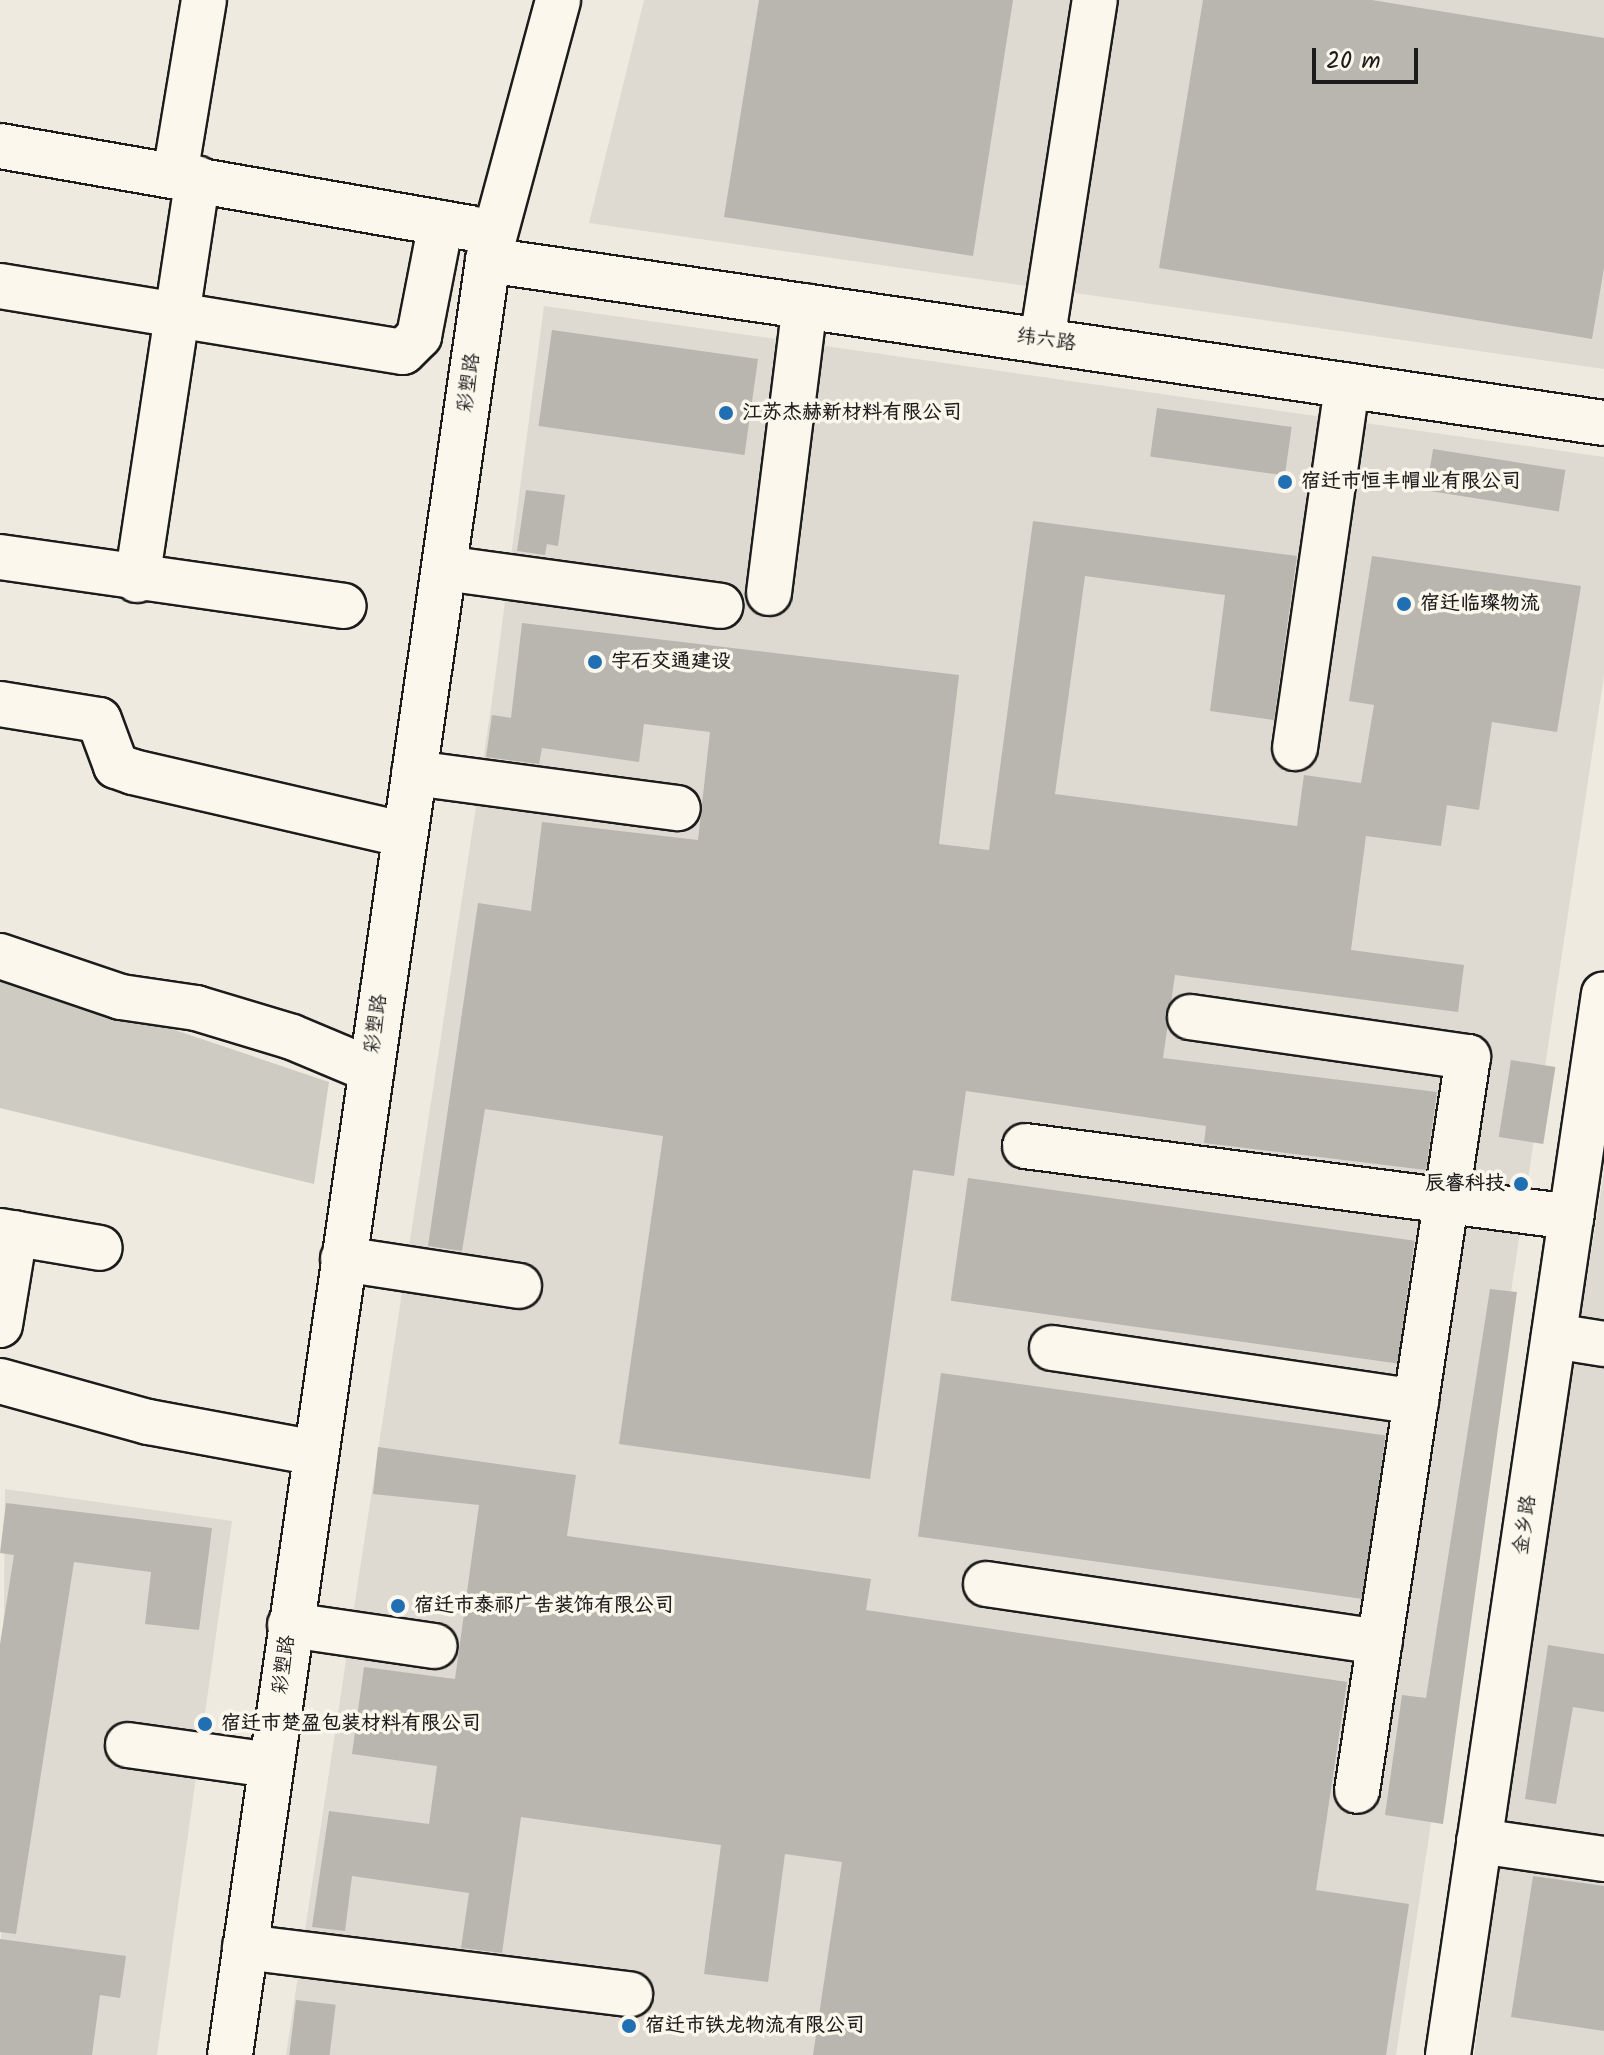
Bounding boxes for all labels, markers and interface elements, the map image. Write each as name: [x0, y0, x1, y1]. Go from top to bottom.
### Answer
scale bar: [1316, 32, 1422, 82]
text: 20 m: [1326, 42, 1381, 81]
street label: 纬六路: [1015, 325, 1077, 357]
street label: 彩塑路: [454, 352, 486, 414]
place label: 江苏杰赫新材料有限公司: [742, 401, 962, 425]
marker: 江苏杰赫新材料有限公司: [717, 404, 735, 422]
place label: 宿迁市恒丰帽业有限公司: [1301, 470, 1521, 494]
marker: 宿迁市恒丰帽业有限公司: [1276, 473, 1294, 491]
place label: 宿迁临璨物流: [1420, 592, 1540, 616]
marker: 宿迁临璨物流: [1395, 595, 1413, 613]
place label: 宇石交通建设: [611, 650, 731, 674]
marker: 宇石交通建设: [586, 653, 604, 671]
street label: 彩塑路: [361, 993, 393, 1055]
place label: 辰睿科技: [1425, 1172, 1505, 1196]
marker: 辰睿科技: [1512, 1175, 1530, 1193]
street label: 金乡路: [1510, 1494, 1542, 1556]
place label: 宿迁市泰祁广告装饰有限公司: [414, 1594, 674, 1618]
marker: 宿迁市泰祁广告装饰有限公司: [389, 1597, 407, 1615]
street label: 彩塑路: [269, 1634, 301, 1696]
place label: 宿迁市楚盈包装材料有限公司: [221, 1712, 481, 1736]
marker: 宿迁市楚盈包装材料有限公司: [196, 1715, 214, 1733]
place label: 宿迁市铁龙物流有限公司: [645, 2014, 865, 2038]
marker: 宿迁市铁龙物流有限公司: [620, 2017, 638, 2035]

